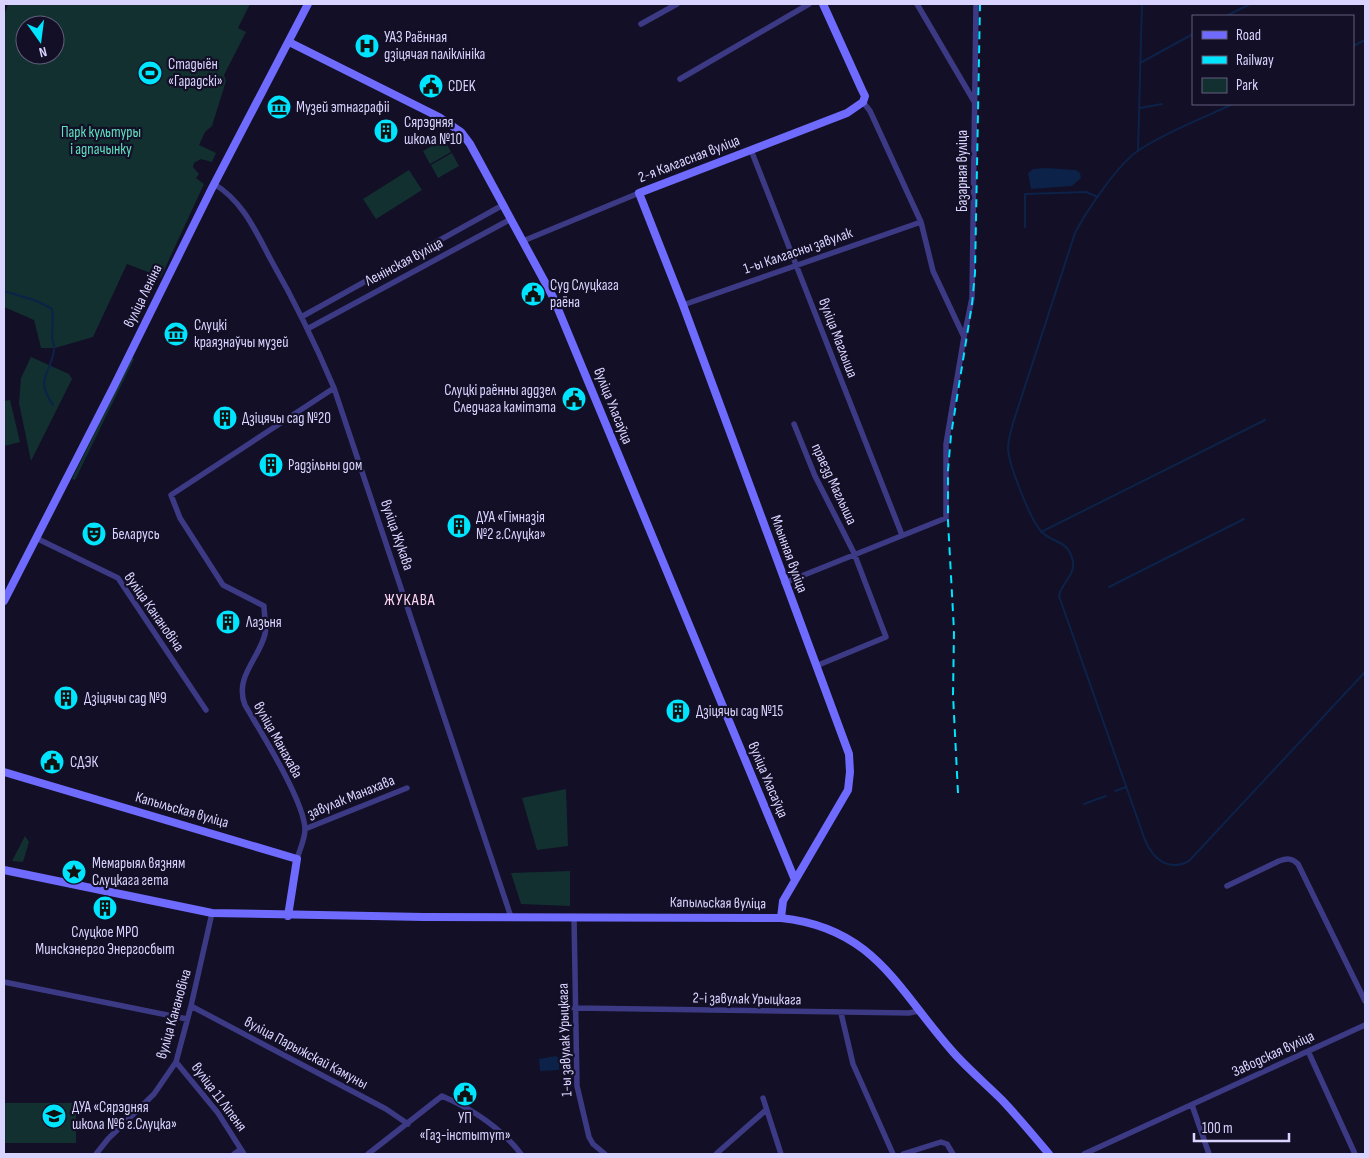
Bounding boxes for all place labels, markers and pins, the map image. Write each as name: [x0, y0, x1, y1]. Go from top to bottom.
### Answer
place label: УАЗ Раённая дзіцячая паліклініка: [384, 28, 486, 64]
hospital icon: УАЗ Раённая дзіцячая паліклініка: [354, 33, 380, 59]
place label: Стадыён «Гарадскі»: [168, 55, 223, 91]
sports icon: Стадыён «Гарадскі»: [137, 60, 163, 86]
public building icon: CDEK: [418, 73, 444, 99]
place label: CDEK: [448, 77, 476, 96]
museum icon: Музей этнаграфіі: [266, 94, 292, 120]
place label: Музей этнаграфіі: [296, 98, 390, 117]
place label: Сярэдняя школа №10: [404, 113, 462, 149]
building icon: Сярэдняя школа №10: [373, 118, 399, 144]
place label: Суд Слуцкага раёна: [550, 276, 619, 312]
public building icon: Суд Слуцкага раёна: [520, 281, 546, 307]
place label: Слуцкі краязнаўчы музей: [194, 316, 288, 352]
museum icon: Слуцкі краязнаўчы музей: [163, 321, 189, 347]
place label: Слуцкі раённы аддзел Следчага камітэта: [444, 381, 557, 417]
public building icon: Слуцкі раённы аддзел Следчага камітэта: [561, 386, 587, 412]
building icon: Дзіцячы сад №20: [212, 405, 238, 431]
place label: Дзіцячы сад №20: [242, 409, 331, 428]
building icon: Радзільны дом: [258, 452, 284, 478]
place label: Радзільны дом: [288, 456, 362, 475]
place label: ДУА «Гімназія №2 г.Слуцка»: [476, 508, 546, 544]
building icon: ДУА «Гімназія №2 г.Слуцка»: [446, 513, 472, 539]
theatre icon: Беларусь: [81, 521, 107, 547]
place label: Беларусь: [112, 525, 160, 544]
building icon: Лазьня: [215, 609, 241, 635]
place label: Лазьня: [245, 613, 282, 632]
building icon: Дзіцячы сад №9: [53, 685, 79, 711]
place label: Дзіцячы сад №9: [84, 689, 167, 708]
building icon: Дзіцячы сад №15: [665, 698, 691, 724]
place label: Дзіцячы сад №15: [696, 702, 783, 721]
public building icon: СДЭК: [39, 749, 65, 775]
place label: СДЭК: [70, 753, 98, 772]
place label: Мемарыял вязням Слуцкага гета: [92, 854, 185, 890]
place icon: Мемарыял вязням Слуцкага гета: [61, 859, 87, 885]
building icon: Слуцкое МРО Минскэнерго Энергосбыт: [92, 895, 118, 921]
place label: Слуцкое МРО Минскэнерго Энергосбыт: [35, 923, 175, 959]
public building icon: УП «Газ-інстытут»: [452, 1081, 478, 1107]
place label: ДУА «Сярэдняя школа №6 г.Слуцка»: [72, 1098, 177, 1134]
school or university icon: ДУА «Сярэдняя школа №6 г.Слуцка»: [41, 1103, 67, 1129]
place label: УП «Газ-інстытут»: [419, 1109, 511, 1145]

